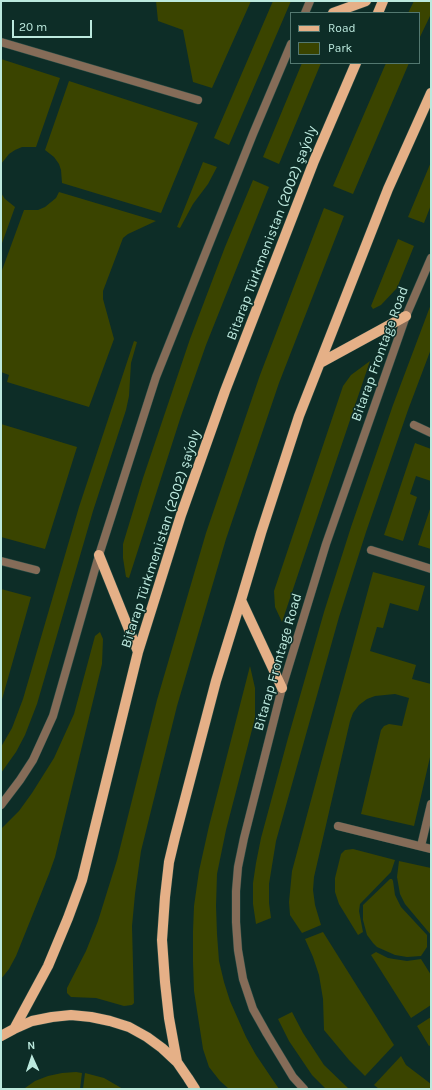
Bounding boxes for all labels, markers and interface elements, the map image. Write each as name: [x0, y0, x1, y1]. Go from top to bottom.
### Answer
scale bar: [14, 12, 94, 38]
legend: [290, 12, 420, 64]
text: 20 m: [19, 20, 47, 34]
text: Road: [328, 21, 356, 35]
text: Park: [328, 41, 352, 55]
street label: Bitarap Türkmenistan (2002) şaýoly: [223, 123, 321, 343]
street label: Bitarap Frontage Road: [348, 284, 412, 424]
street label: Bitarap Türkmenistan (2002) şaýoly: [118, 428, 204, 650]
street label: Bitarap Frontage Road: [250, 591, 306, 733]
north arrow: [12, 1038, 52, 1078]
text: N: [27, 1039, 36, 1052]

